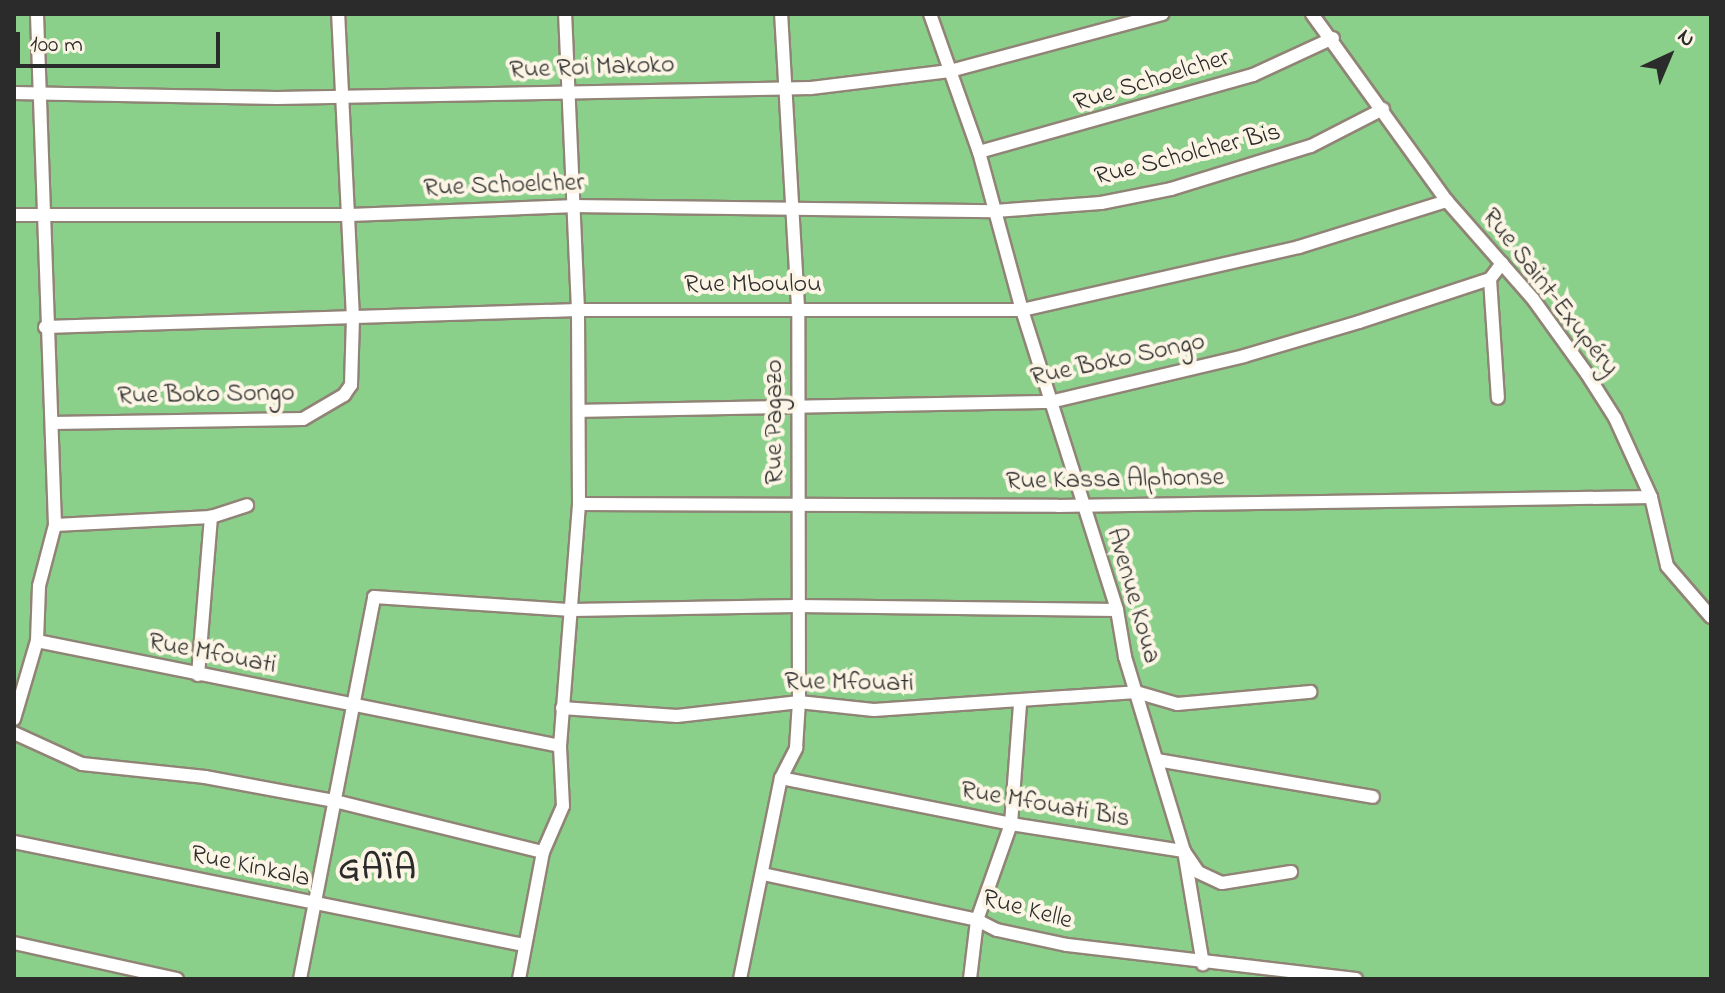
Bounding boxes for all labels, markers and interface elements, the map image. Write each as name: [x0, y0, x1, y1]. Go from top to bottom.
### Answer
scale bar: [20, 16, 224, 66]
north arrow: [1629, 16, 1709, 96]
text: N: [1669, 22, 1702, 55]
text: 100 m: [30, 28, 83, 63]
street label: Rue Schoelcher: [1070, 44, 1234, 120]
street label: Rue Roi Makoko: [509, 51, 675, 87]
street label: Rue Scholcher Bis: [1092, 118, 1284, 194]
street label: Rue Schoelcher: [423, 169, 585, 205]
street label: Rue Saint-Exupéry: [1474, 203, 1624, 383]
street label: Rue Mboulou: [684, 270, 822, 302]
street label: Rue Boko Songo: [1028, 327, 1208, 395]
street label: Rue Pagazo: [760, 359, 792, 485]
street label: Rue Boko Songo: [117, 379, 295, 413]
street label: Rue Kassa Alphonse: [1006, 463, 1224, 499]
street label: Avenue Koua: [1098, 525, 1166, 667]
street label: Rue Mfouati: [146, 627, 278, 683]
street label: Rue Mfouati: [784, 667, 914, 701]
street label: Rue Mfouati Bis: [958, 776, 1132, 836]
street label: Rue Kinkala: [187, 840, 313, 896]
district label: GAÏA: [338, 851, 418, 891]
street label: Rue Kelle: [979, 884, 1075, 938]

